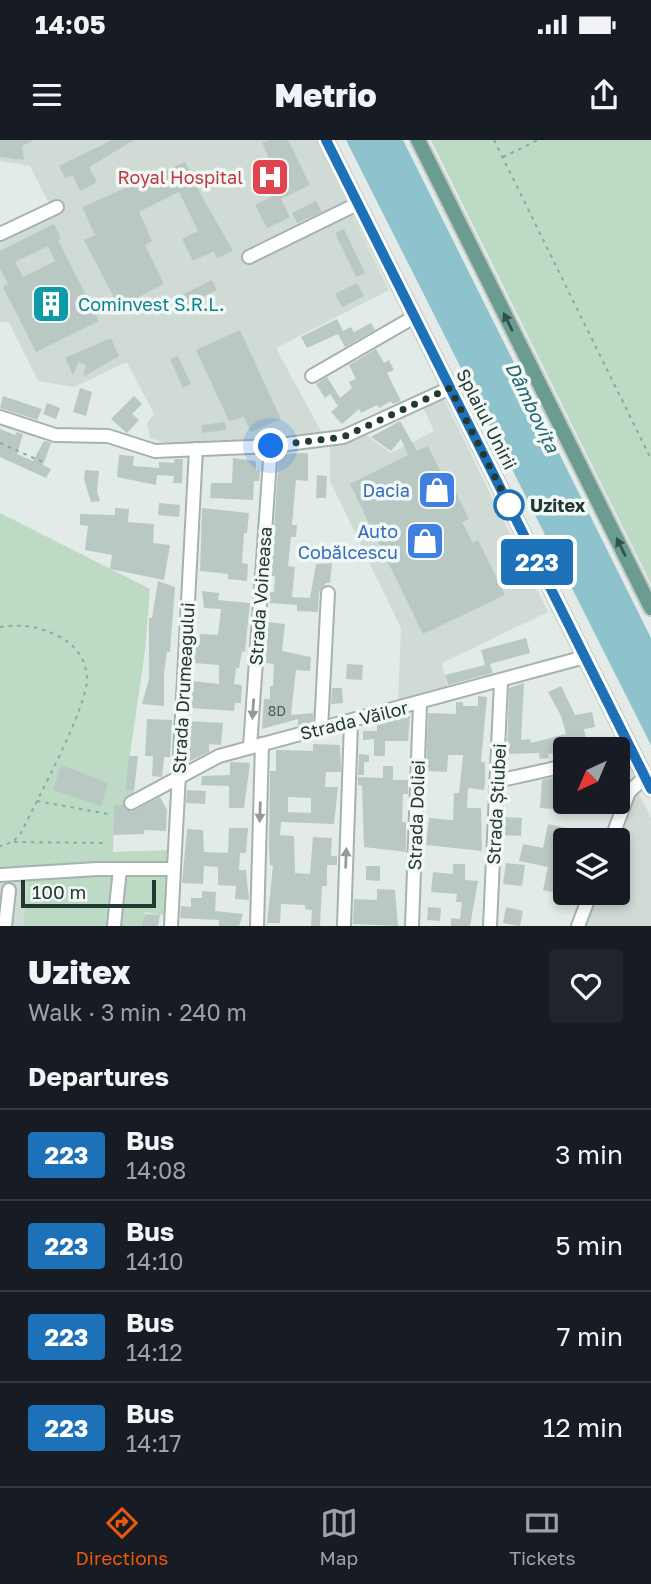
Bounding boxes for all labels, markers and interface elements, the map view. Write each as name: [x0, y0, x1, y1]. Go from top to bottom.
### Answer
text: 14:05: [35, 9, 106, 40]
icon: menu: [28, 76, 66, 114]
text: Metrio: [274, 76, 377, 114]
icon: share: [585, 76, 623, 114]
hospital icon: Royal Hospital: [249, 156, 291, 198]
place label: Royal Hospital: [117, 166, 243, 188]
building icon: Cominvest S.R.L.: [30, 283, 72, 325]
place label: Cominvest S.R.L.: [78, 293, 224, 315]
one-way arrow: [503, 312, 514, 332]
water label: Dâmbovița: [500, 358, 565, 457]
street label: Splaiul Unirii: [452, 365, 522, 473]
your location: [253, 428, 288, 463]
shop icon: Dacia: [416, 469, 458, 511]
place label: Dacia: [362, 479, 410, 501]
marker: Uzitex: [494, 490, 524, 520]
place label: Uzitex: [530, 494, 586, 516]
place label: Auto Cobălcescu: [298, 520, 398, 563]
shop icon: Auto Cobălcescu: [404, 520, 446, 562]
street label: Strada Voineasa: [244, 526, 276, 666]
one-way arrow: [615, 537, 626, 557]
line badge: 223: [497, 539, 577, 585]
text: 223: [515, 547, 559, 576]
street label: Strada Drumeagului: [168, 602, 198, 774]
street label: Strada Văilor: [298, 696, 410, 744]
one-way arrow: [247, 699, 258, 721]
house number: 8D: [268, 702, 286, 719]
north arrow: [553, 737, 630, 814]
map controls: [553, 737, 630, 905]
street label: Strada Știubei: [482, 743, 510, 865]
street label: Strada Doliei: [403, 759, 429, 871]
one-way arrow: [254, 801, 266, 823]
button: layers: [553, 828, 630, 905]
one-way arrow: [341, 847, 352, 869]
scale bar: [21, 877, 156, 909]
text: 100 m: [32, 880, 86, 903]
button: heart: [549, 949, 623, 1023]
text: Uzitex: [28, 952, 131, 991]
text: Walk · 3 min · 240 m: [28, 998, 247, 1026]
text: Departures: [28, 1061, 169, 1092]
text: Bus: [126, 1125, 174, 1156]
text: 3 min: [555, 1139, 623, 1170]
text: 223: [45, 1140, 88, 1169]
text: 14:08: [126, 1156, 186, 1184]
text: Bus: [126, 1216, 174, 1247]
text: 5 min: [555, 1230, 623, 1261]
text: 223: [45, 1231, 88, 1260]
text: 14:10: [126, 1247, 184, 1275]
text: Bus: [126, 1307, 174, 1338]
text: 7 min: [557, 1321, 623, 1352]
text: 223: [45, 1322, 88, 1351]
text: 14:12: [126, 1338, 183, 1366]
text: Bus: [126, 1398, 174, 1429]
text: 12 min: [543, 1412, 623, 1443]
text: 223: [45, 1413, 88, 1442]
text: 14:17: [126, 1429, 181, 1457]
tab: Directions: [76, 1504, 168, 1569]
tab: Map: [319, 1504, 358, 1569]
tab: Tickets: [509, 1504, 575, 1569]

